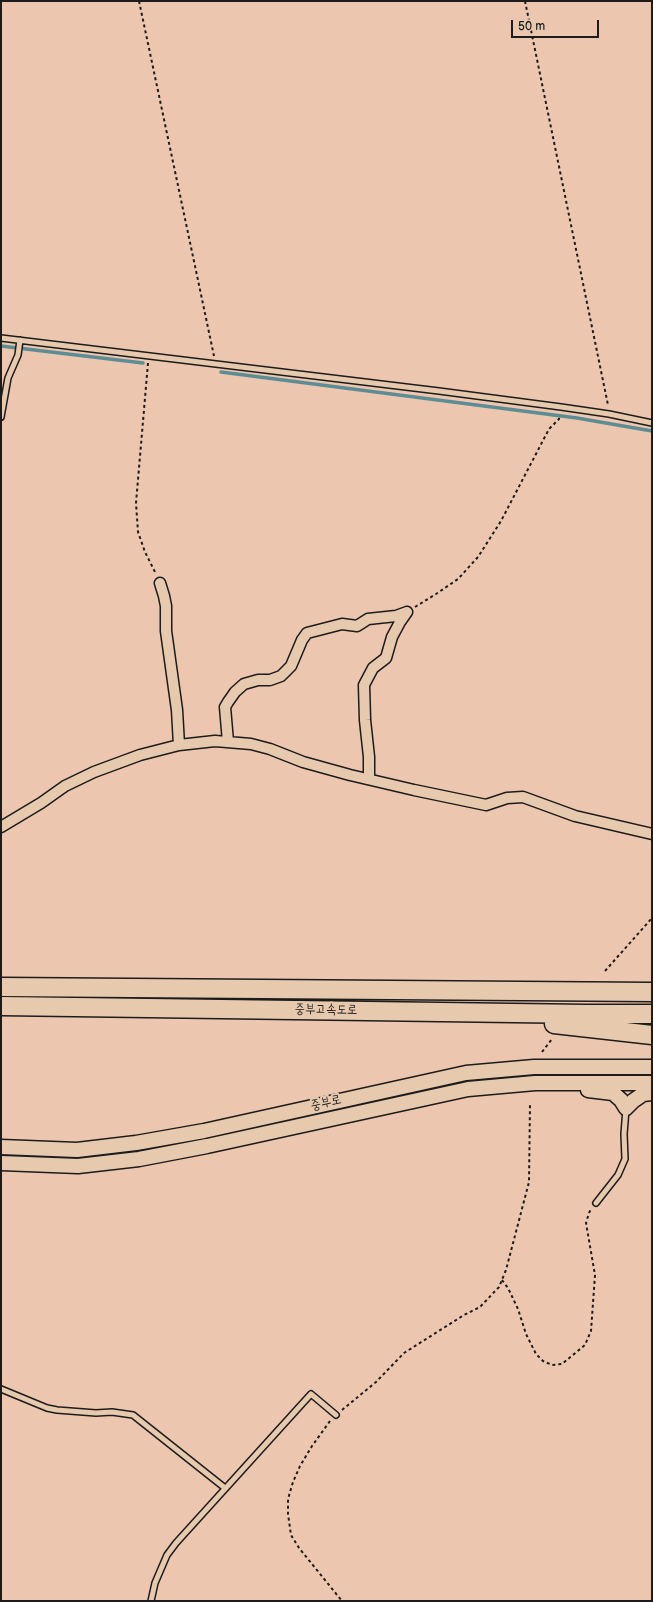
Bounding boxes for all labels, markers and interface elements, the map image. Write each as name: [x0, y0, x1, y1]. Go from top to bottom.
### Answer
scale bar: [513, 12, 601, 38]
text: 50 m: [518, 19, 545, 34]
street label: 중부고속도로: [294, 1002, 358, 1018]
street label: 중부로: [309, 1092, 343, 1114]

